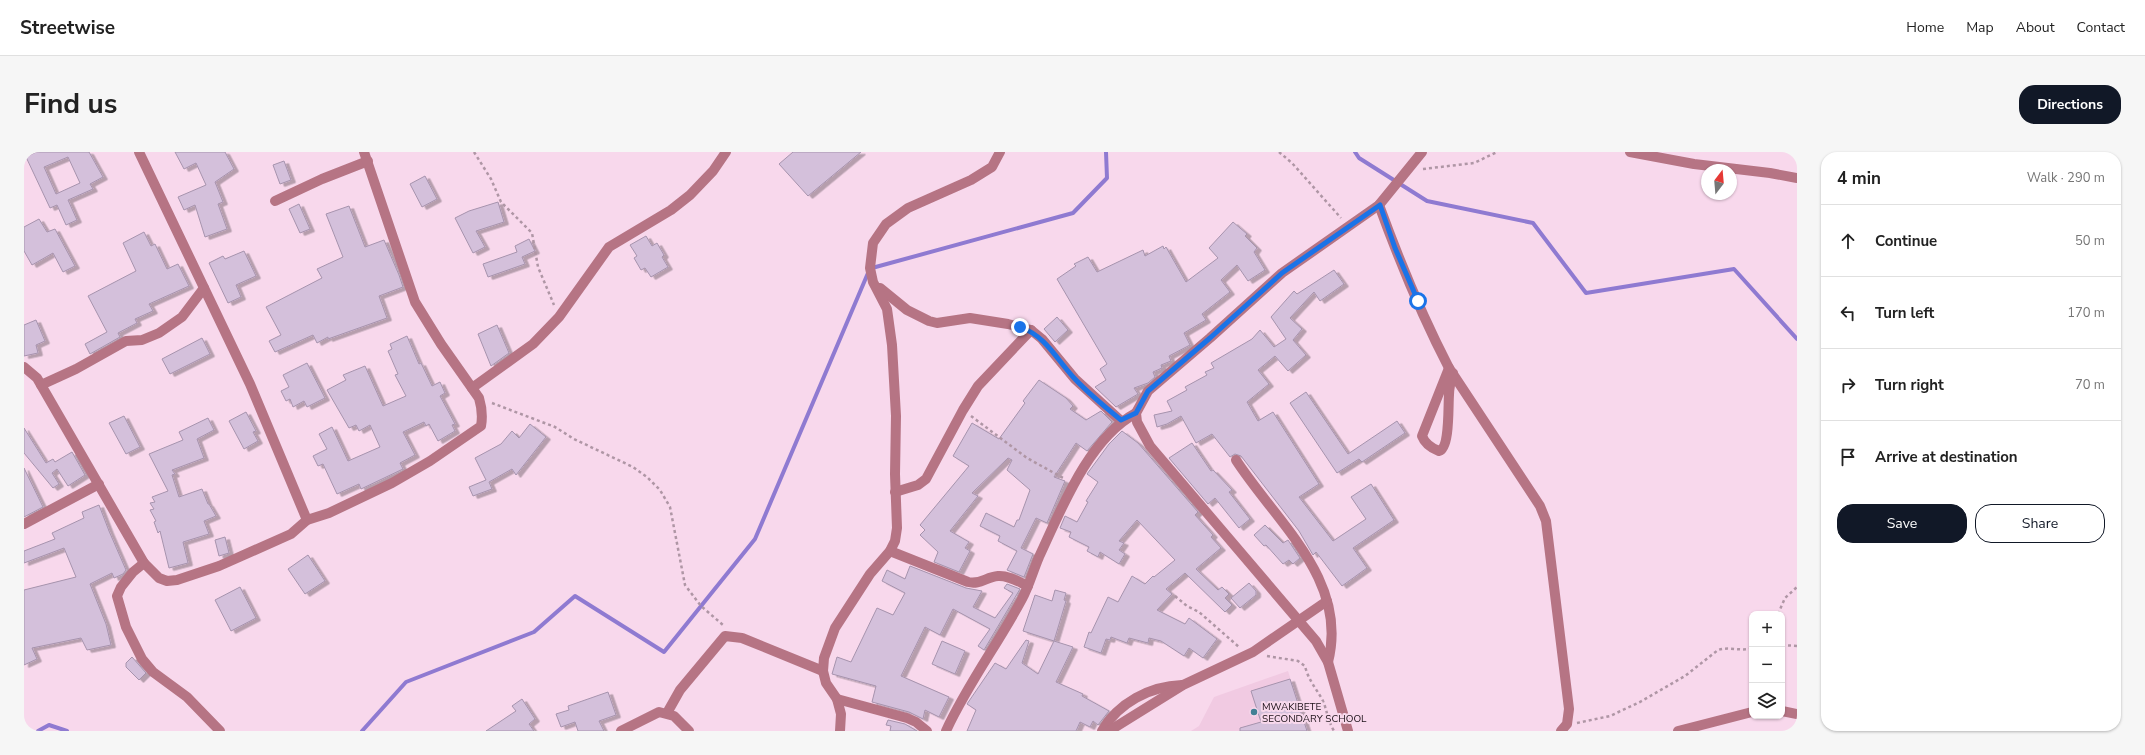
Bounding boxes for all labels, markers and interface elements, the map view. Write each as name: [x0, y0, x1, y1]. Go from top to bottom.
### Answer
text: Streetwise: [20, 15, 115, 41]
text: Home: [1906, 18, 1944, 37]
text: Map: [1966, 18, 1994, 37]
text: About: [2016, 18, 2055, 37]
text: Contact: [2077, 18, 2125, 37]
text: Find us: [24, 85, 118, 123]
button: Directions: [2019, 85, 2121, 124]
north arrow: [1701, 164, 1737, 200]
text: 4 min: [1837, 167, 1881, 190]
text: Walk · 290 m: [2027, 169, 2105, 187]
icon: ahead: [1837, 230, 1859, 252]
text: Continue: [1875, 231, 1937, 251]
text: 50 m: [2075, 232, 2105, 250]
route start: [1409, 292, 1427, 310]
icon: left: [1837, 302, 1859, 324]
text: Turn left: [1875, 303, 1934, 323]
text: 170 m: [2067, 304, 2105, 322]
route end: [1011, 318, 1029, 336]
icon: right: [1837, 374, 1859, 396]
text: Turn right: [1875, 375, 1944, 395]
text: 70 m: [2075, 376, 2105, 394]
icon: arrive: [1837, 446, 1859, 468]
text: Arrive at destination: [1875, 447, 2018, 467]
button: Save: [1837, 504, 1967, 543]
button: Share: [1975, 504, 2105, 543]
map controls: [1749, 611, 1785, 719]
button: +: [1749, 611, 1785, 647]
button: −: [1749, 647, 1785, 683]
button: layers: [1749, 683, 1785, 719]
place label: MWAKIBETE SECONDARY SCHOOL: [1262, 700, 1367, 726]
marker: MWAKIBETE SECONDARY SCHOOL: [1249, 707, 1259, 717]

